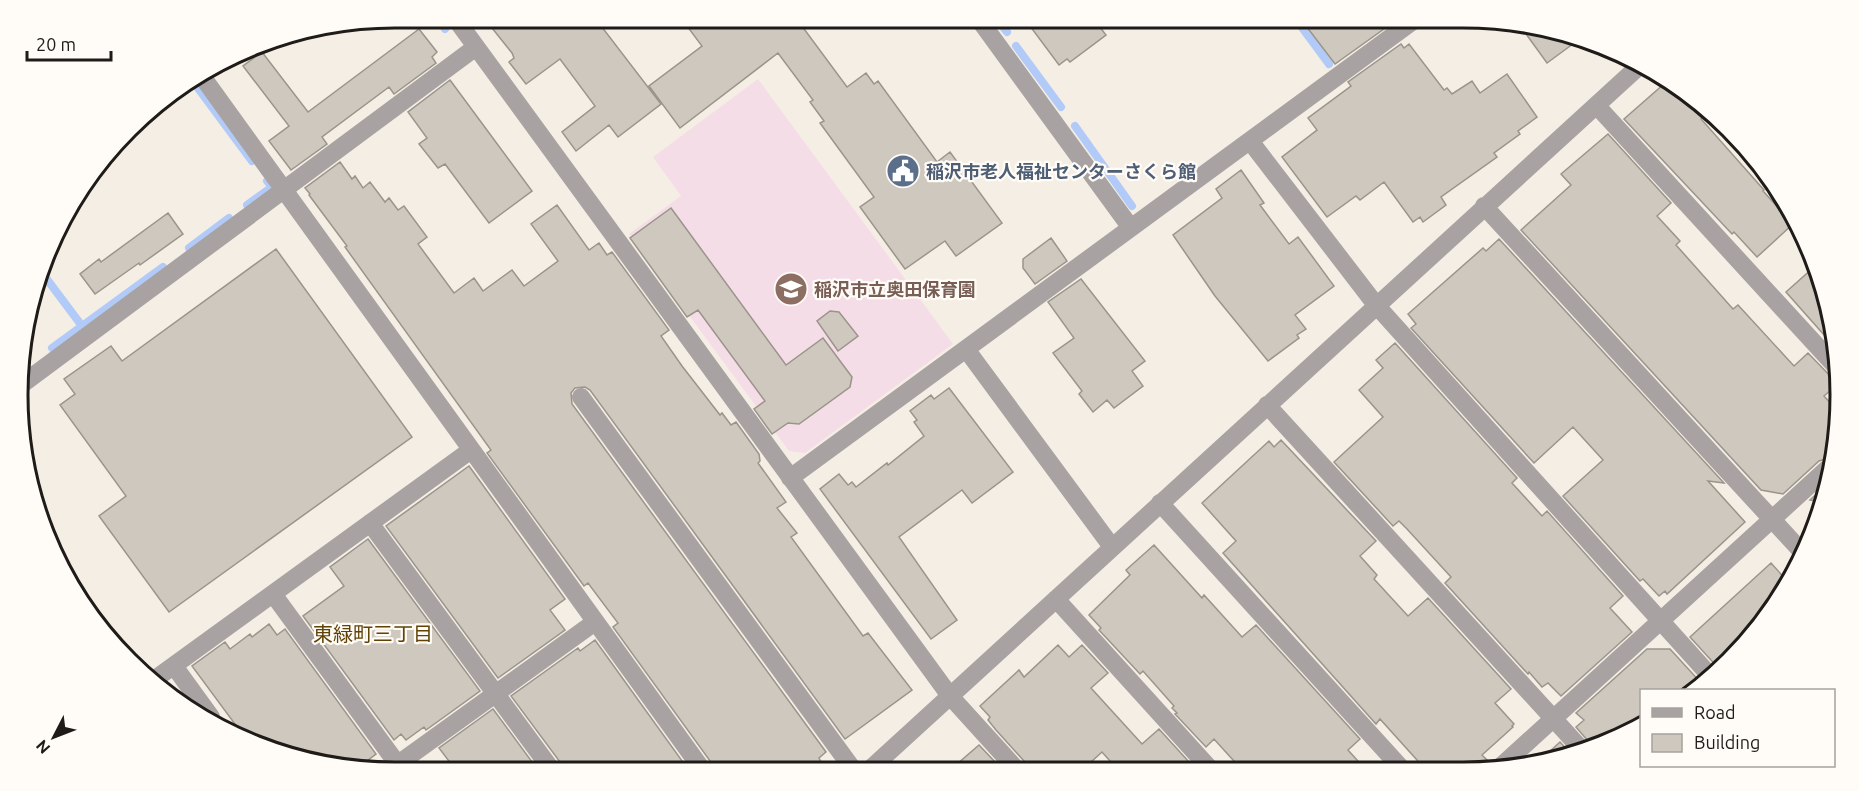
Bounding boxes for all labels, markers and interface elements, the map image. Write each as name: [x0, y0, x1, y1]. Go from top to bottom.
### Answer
scale bar: [27, 24, 111, 62]
text: 20 m: [36, 34, 76, 54]
public building icon: 稲沢市老人福祉センターさくら館: [885, 153, 921, 189]
place label: 稲沢市老人福祉センターさくら館: [926, 161, 1196, 181]
school or university icon: 稲沢市立奥田保育園: [773, 271, 809, 307]
place label: 稲沢市立奥田保育園: [814, 279, 976, 299]
district label: 東緑町三丁目: [313, 622, 433, 645]
legend: [1640, 689, 1835, 767]
text: Road: [1694, 702, 1736, 722]
north arrow: [24, 707, 84, 767]
text: Building: [1694, 732, 1760, 752]
text: N: [32, 737, 54, 757]

